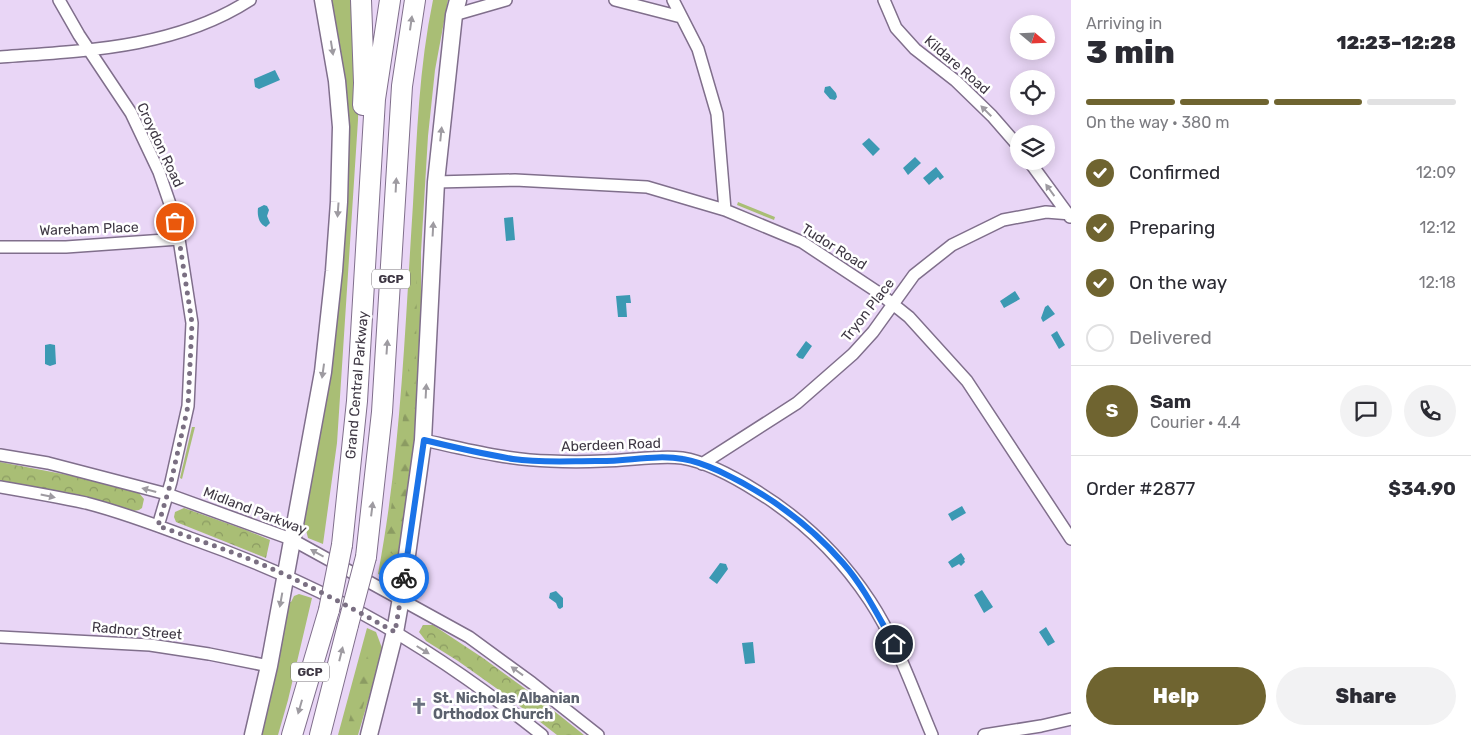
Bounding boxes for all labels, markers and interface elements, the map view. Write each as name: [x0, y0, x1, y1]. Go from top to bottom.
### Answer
text: Arriving in: [1086, 14, 1162, 33]
one-way arrow: [407, 15, 415, 31]
north arrow: [1010, 15, 1055, 60]
map controls: [1010, 15, 1055, 170]
text: 12:23–12:28: [1336, 31, 1456, 54]
street label: Kildare Road: [921, 32, 993, 98]
text: 3 min: [1086, 33, 1175, 71]
one-way arrow: [328, 40, 336, 56]
button: locate: [1010, 70, 1055, 115]
street label: Croydon Road: [133, 100, 187, 190]
one-way arrow: [981, 105, 993, 117]
text: On the way · 380 m: [1086, 113, 1230, 132]
one-way arrow: [437, 125, 445, 141]
button: layers: [1010, 125, 1055, 170]
icon: check: [1086, 159, 1114, 187]
text: Confirmed: [1129, 161, 1220, 184]
text: 12:09: [1416, 163, 1456, 182]
one-way arrow: [393, 177, 401, 193]
one-way arrow: [1045, 184, 1056, 197]
pin: [154, 201, 196, 243]
one-way arrow: [334, 202, 342, 218]
icon: bag: [161, 208, 189, 236]
icon: check: [1086, 214, 1114, 242]
text: Preparing: [1129, 216, 1215, 239]
text: 12:12: [1419, 218, 1456, 237]
street label: Wareham Place: [39, 219, 139, 239]
one-way arrow: [430, 220, 438, 236]
street label: Tudor Road: [798, 220, 870, 274]
icon: check: [1086, 269, 1114, 297]
road number: GCP: [372, 270, 410, 288]
text: On the way: [1129, 271, 1227, 294]
text: 12:18: [1419, 273, 1456, 292]
street label: Tryon Place: [838, 275, 898, 345]
street label: Grand Central Parkway: [342, 310, 372, 460]
text: Delivered: [1129, 326, 1212, 349]
one-way arrow: [383, 339, 391, 355]
one-way arrow: [318, 364, 326, 380]
one-way arrow: [422, 383, 430, 399]
button: chat: [1340, 385, 1392, 437]
button: phone: [1404, 385, 1456, 437]
text: Sam: [1150, 390, 1191, 413]
text: S: [1106, 399, 1118, 422]
text: Courier · 4.4: [1150, 413, 1241, 432]
street label: Aberdeen Road: [561, 435, 661, 455]
text: Order #2877: [1086, 477, 1195, 500]
text: $34.90: [1388, 477, 1456, 500]
street label: Midland Parkway: [201, 483, 309, 539]
one-way arrow: [141, 485, 156, 493]
one-way arrow: [40, 492, 56, 500]
one-way arrow: [368, 501, 376, 517]
one-way arrow: [310, 548, 324, 557]
courier: [379, 553, 429, 603]
icon: bike: [390, 564, 418, 592]
one-way arrow: [276, 592, 284, 608]
street label: Radnor Street: [91, 619, 183, 643]
pin: [873, 623, 915, 665]
icon: home: [880, 630, 908, 658]
one-way arrow: [416, 645, 430, 654]
one-way arrow: [337, 646, 345, 661]
road number: GCP: [291, 662, 329, 682]
one-way arrow: [511, 666, 524, 677]
button: Help: [1086, 667, 1266, 725]
button: Share: [1276, 667, 1456, 725]
place label: St. Nicholas Albanian Orthodox Church: [433, 690, 580, 723]
church icon: St. Nicholas Albanian Orthodox Church: [409, 696, 429, 716]
one-way arrow: [296, 699, 304, 714]

